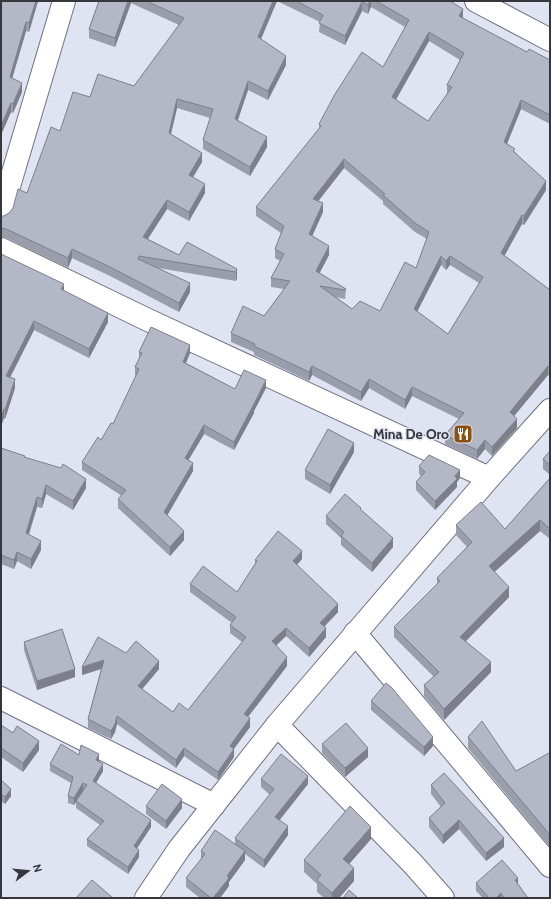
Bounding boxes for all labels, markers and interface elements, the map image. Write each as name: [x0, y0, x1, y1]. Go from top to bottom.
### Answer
restaurant icon: Mina De Oro: [452, 423, 474, 445]
place label: Mina De Oro: [373, 425, 449, 443]
north arrow: [8, 851, 48, 891]
text: N: [30, 863, 45, 874]

